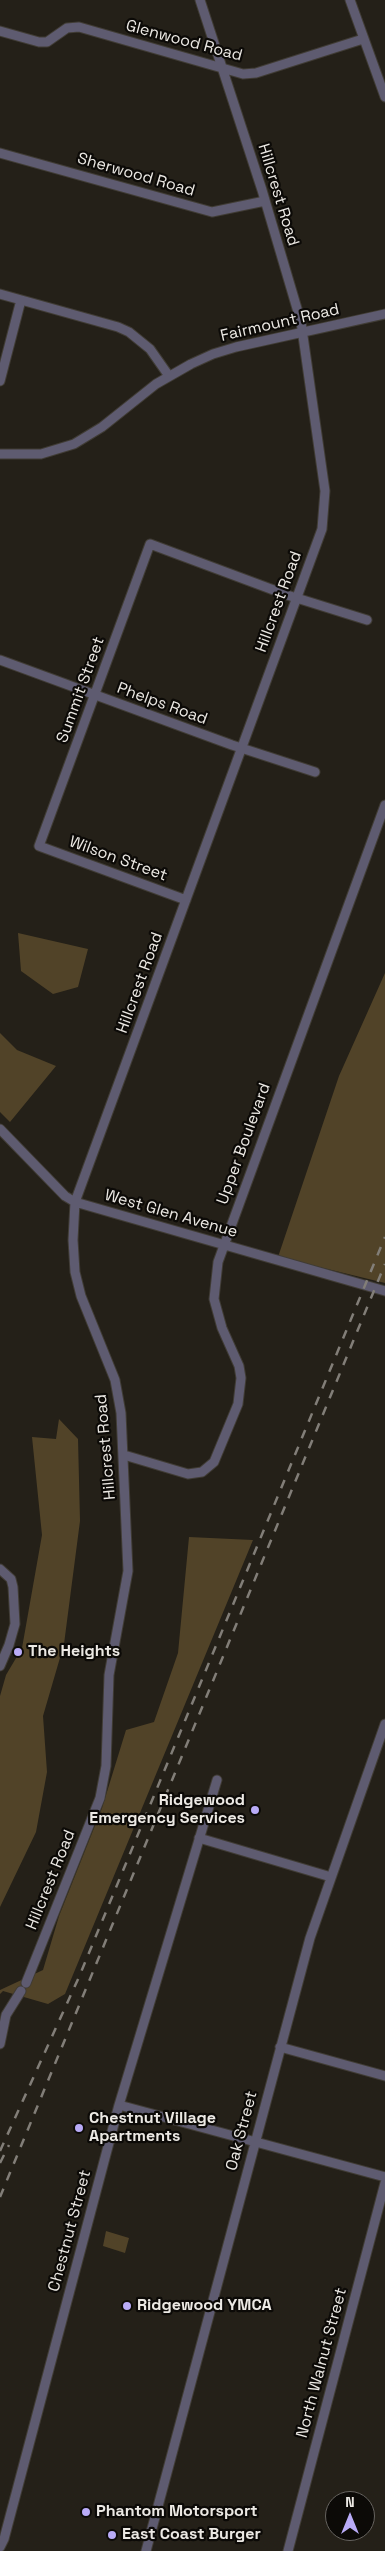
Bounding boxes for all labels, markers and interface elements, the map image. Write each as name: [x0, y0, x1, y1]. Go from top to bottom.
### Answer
street label: Glenwood Road: [124, 16, 244, 66]
street label: Hillcrest Road: [253, 141, 303, 249]
street label: Sherwood Road: [75, 149, 197, 201]
street label: Fairmount Road: [219, 300, 341, 346]
street label: Hillcrest Road: [252, 549, 306, 655]
street label: Summit Street: [53, 634, 109, 746]
street label: Phelps Road: [114, 679, 210, 729]
street label: Wilson Street: [66, 832, 170, 886]
street label: Hillcrest Road: [113, 930, 167, 1036]
street label: Upper Boulevard: [213, 1081, 275, 1207]
street label: West Glen Avenue: [102, 1186, 240, 1242]
street label: Hillcrest Road: [92, 1393, 120, 1501]
place label: The Heights: [28, 1642, 120, 1662]
marker: The Heights: [12, 1646, 24, 1658]
place label: Ridgewood Emergency Services: [89, 1791, 245, 1829]
marker: Ridgewood Emergency Services: [249, 1804, 261, 1816]
street label: Hillcrest Road: [22, 1827, 80, 1933]
street label: Oak Street: [222, 2089, 262, 2173]
place label: Chestnut Village Apartments: [89, 2109, 216, 2147]
marker: Chestnut Village Apartments: [73, 2122, 85, 2134]
street label: Chestnut Street: [45, 2168, 95, 2294]
street label: North Walnut Street: [293, 2286, 351, 2440]
place label: Ridgewood YMCA: [137, 2296, 272, 2316]
marker: Ridgewood YMCA: [121, 2300, 133, 2312]
north arrow: [325, 2491, 375, 2541]
text: N: [345, 2493, 355, 2511]
place label: Phantom Motorsport: [96, 2502, 258, 2522]
marker: Phantom Motorsport: [80, 2506, 92, 2518]
place label: East Coast Burger: [122, 2525, 261, 2545]
marker: East Coast Burger: [106, 2529, 118, 2541]

